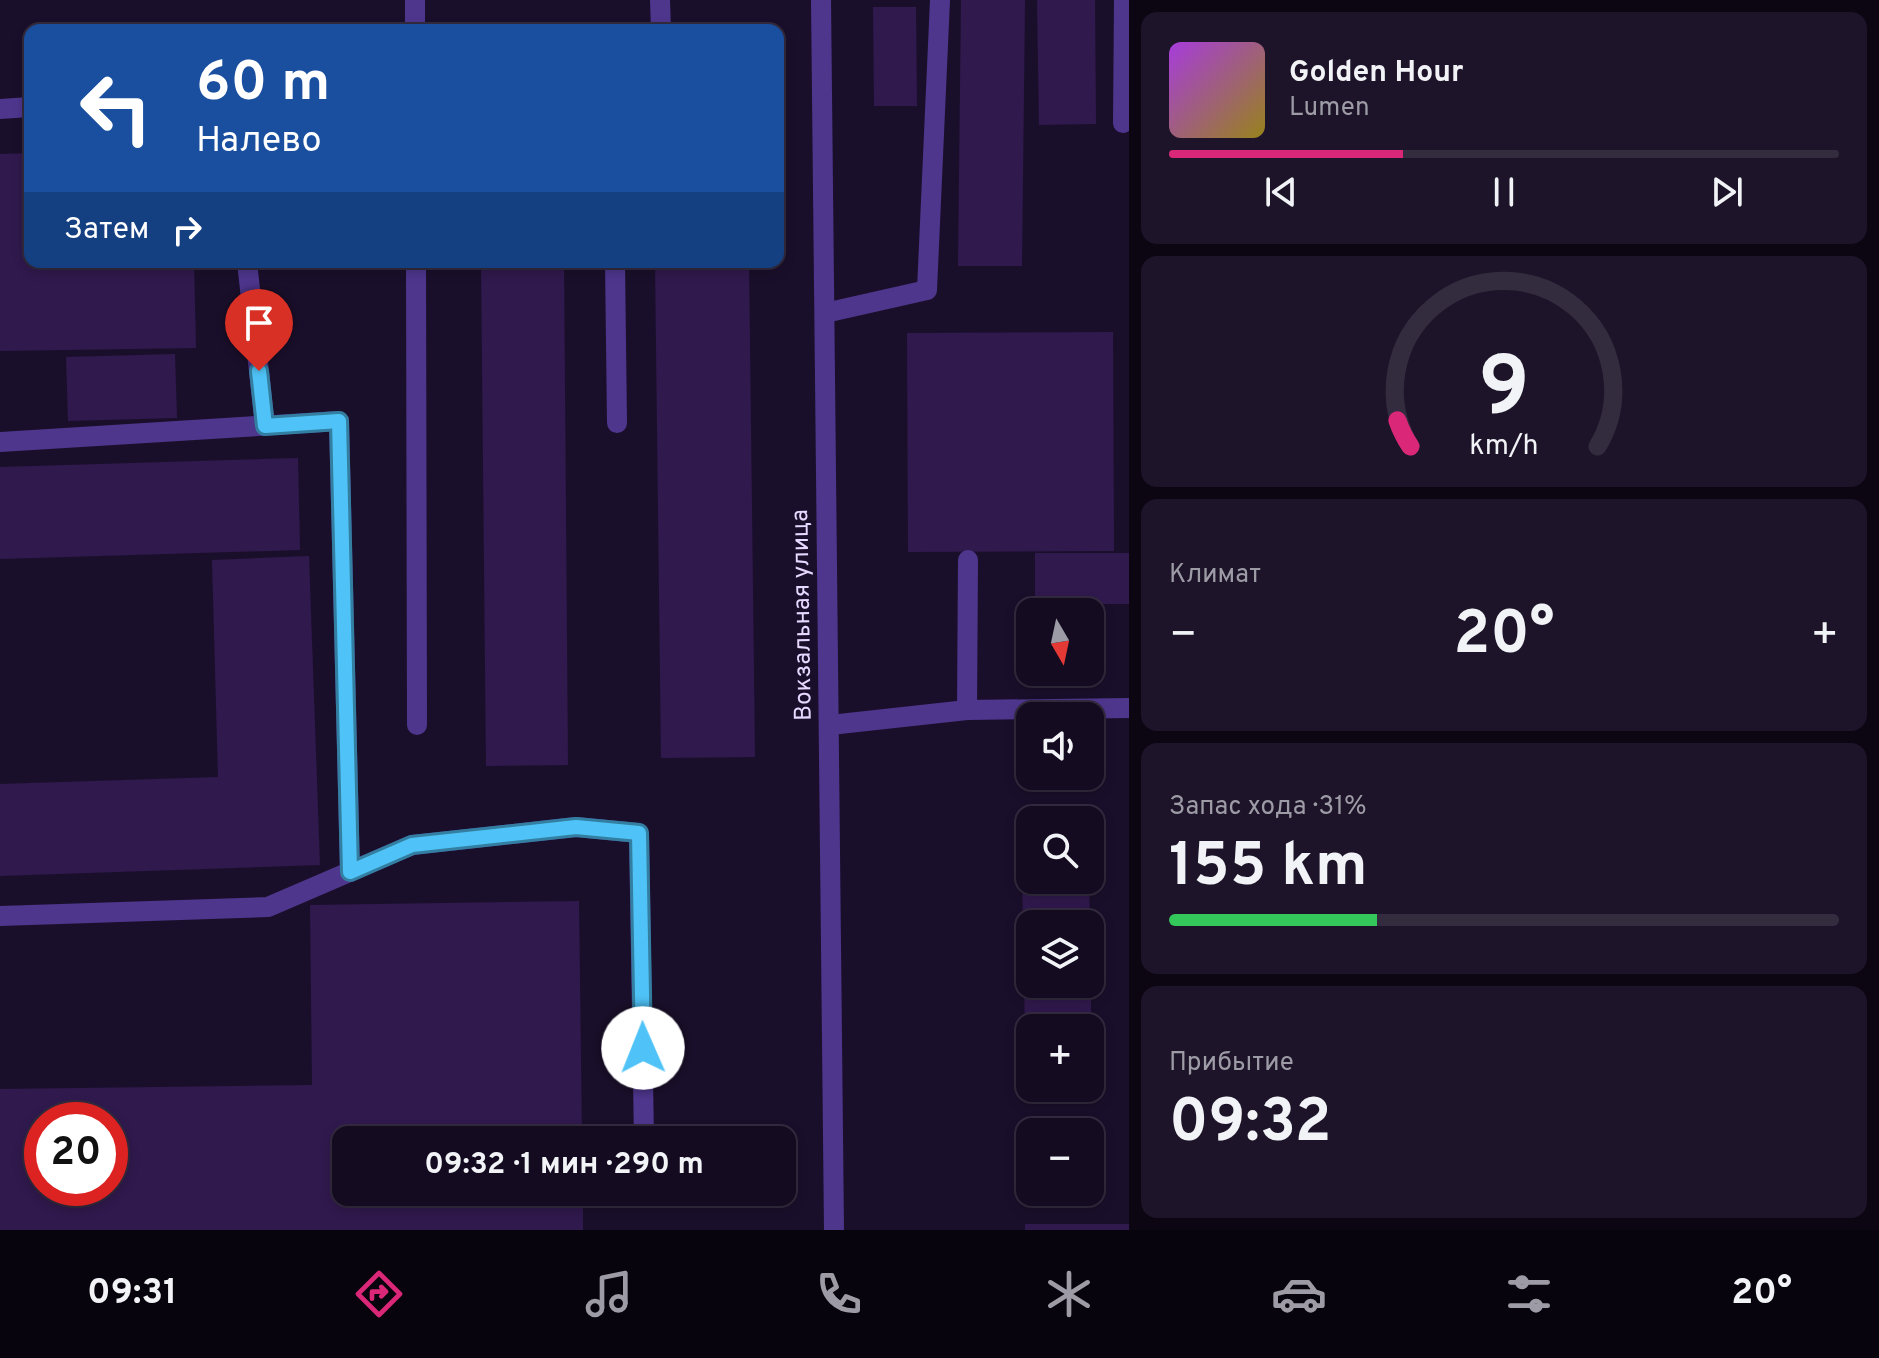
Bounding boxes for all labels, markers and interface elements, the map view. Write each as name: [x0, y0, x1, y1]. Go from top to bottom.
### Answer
text: 60 m: [196, 50, 330, 120]
text: Golden Hour: [1289, 55, 1463, 92]
icon: left: [64, 56, 168, 160]
text: Lumen: [1289, 92, 1370, 125]
text: Налево: [196, 119, 322, 165]
icon: previous: [1259, 170, 1303, 214]
icon: pause: [1482, 170, 1526, 214]
icon: next: [1705, 170, 1749, 214]
icon: right: [165, 208, 209, 252]
text: Затем: [64, 212, 149, 249]
pin: [225, 289, 293, 371]
icon: arrive: [237, 301, 281, 345]
text: 9: [1478, 340, 1530, 445]
text: km/h: [1469, 430, 1539, 466]
street label: Вокзальная улица: [786, 509, 820, 721]
text: Климат: [1169, 559, 1261, 592]
north arrow: [1016, 598, 1104, 686]
map controls: [1016, 598, 1104, 1206]
text: 20°: [1453, 599, 1555, 675]
text: −: [1169, 609, 1197, 665]
text: +: [1811, 609, 1839, 665]
button: sound: [1016, 702, 1104, 790]
text: Запас хода · 31%: [1169, 791, 1367, 824]
button: search: [1016, 806, 1104, 894]
text: 155 km: [1169, 831, 1368, 907]
button: layers: [1016, 910, 1104, 998]
position arrow: [601, 1006, 685, 1090]
button: +: [1016, 1014, 1104, 1102]
text: Прибытие: [1169, 1047, 1294, 1080]
text: 09:32: [1169, 1087, 1331, 1163]
speed limit sign: 20: [24, 1102, 128, 1206]
button: −: [1016, 1118, 1104, 1206]
text: 09:32 · 1 мин · 290 m: [424, 1147, 704, 1184]
icon: directions: [351, 1266, 407, 1322]
icon: music: [581, 1266, 637, 1322]
icon: phone: [811, 1266, 867, 1322]
icon: climate: [1041, 1266, 1097, 1322]
icon: car: [1271, 1266, 1327, 1322]
icon: filters: [1501, 1266, 1557, 1322]
text: 09:31: [87, 1271, 177, 1317]
text: 20°: [1731, 1271, 1792, 1317]

